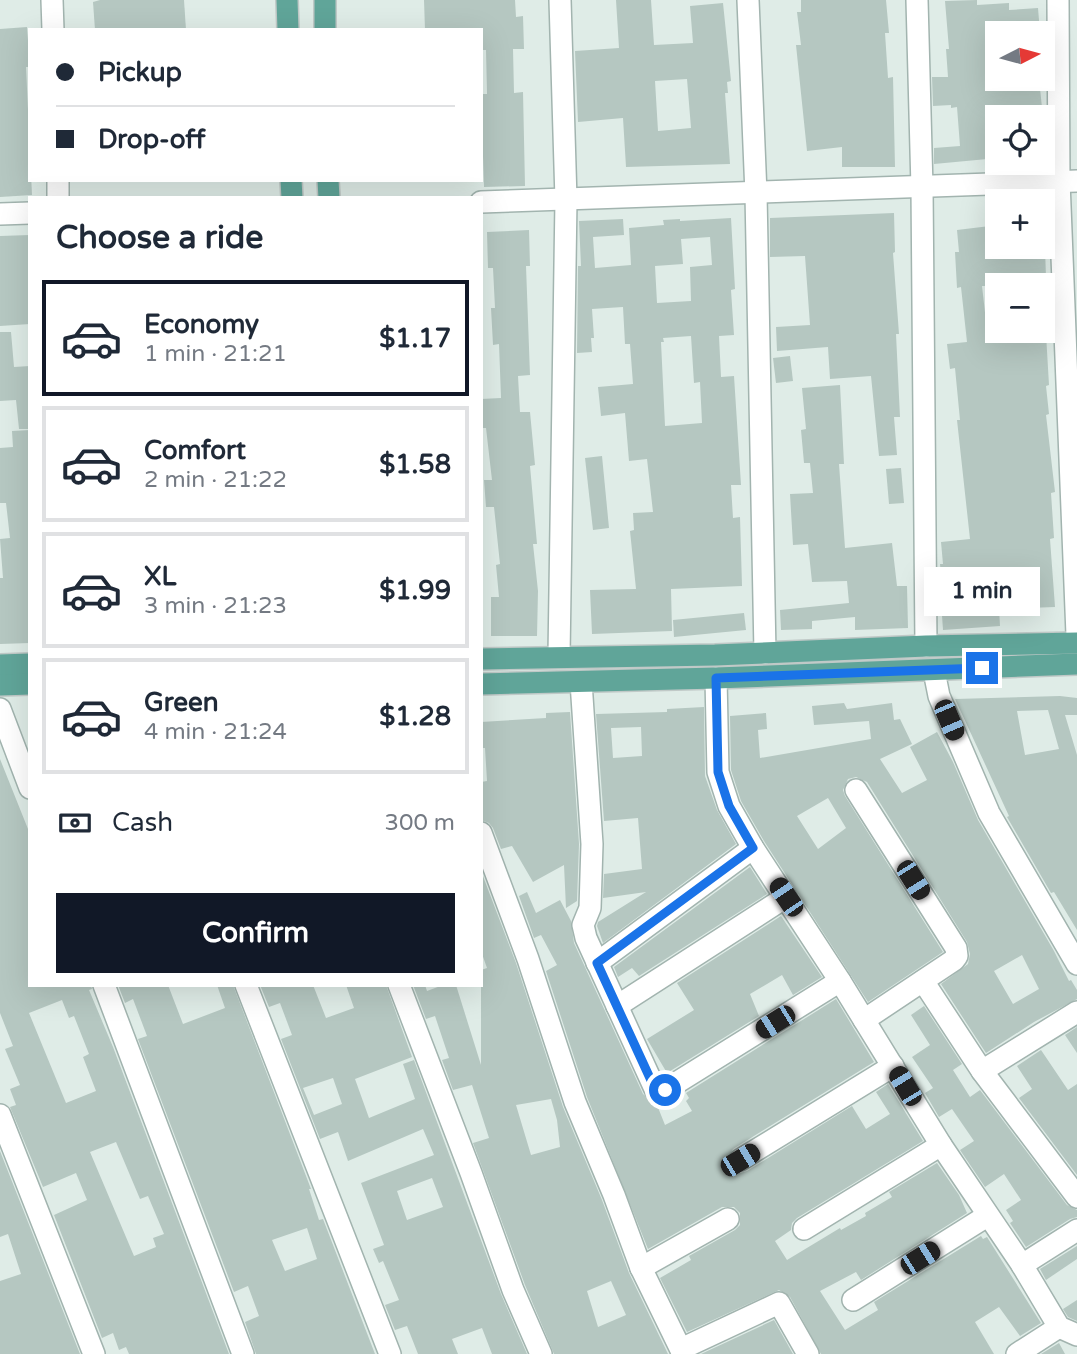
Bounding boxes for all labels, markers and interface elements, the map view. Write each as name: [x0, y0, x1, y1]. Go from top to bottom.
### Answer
north arrow: [985, 21, 1055, 91]
map controls: [985, 21, 1055, 343]
text: Pickup: [98, 57, 182, 88]
button: locate: [985, 105, 1055, 175]
text: Drop-off: [98, 124, 205, 155]
button: +: [985, 189, 1055, 259]
text: Choose a ride: [56, 219, 263, 257]
button: −: [985, 273, 1055, 343]
icon: car: [60, 307, 123, 370]
text: Economy: [144, 309, 259, 340]
text: $1.17: [379, 323, 451, 354]
text: 1 min · 21:21: [144, 340, 287, 368]
icon: car: [60, 433, 123, 496]
text: Comfort: [144, 435, 246, 466]
text: $1.58: [379, 449, 451, 480]
text: 2 min · 21:22: [144, 466, 287, 494]
icon: car: [60, 559, 123, 622]
text: XL: [144, 561, 176, 592]
callout: 1 min: [924, 566, 1040, 616]
text: $1.99: [379, 575, 451, 606]
text: 1 min: [951, 577, 1013, 605]
text: 3 min · 21:23: [144, 592, 287, 620]
route end: [966, 652, 998, 684]
icon: car: [60, 685, 123, 748]
text: Green: [144, 687, 219, 718]
car: [932, 697, 967, 743]
text: $1.28: [379, 701, 451, 732]
text: 4 min · 21:24: [144, 718, 287, 746]
icon: cash: [56, 804, 94, 842]
text: Cash: [112, 807, 173, 838]
text: 300 m: [385, 809, 455, 837]
car: [893, 857, 934, 903]
car: [766, 874, 807, 920]
button: Confirm: [56, 893, 455, 973]
car: [752, 1002, 799, 1042]
car: [886, 1063, 925, 1109]
route start: [649, 1074, 681, 1106]
car: [717, 1140, 764, 1180]
car: [897, 1238, 944, 1278]

